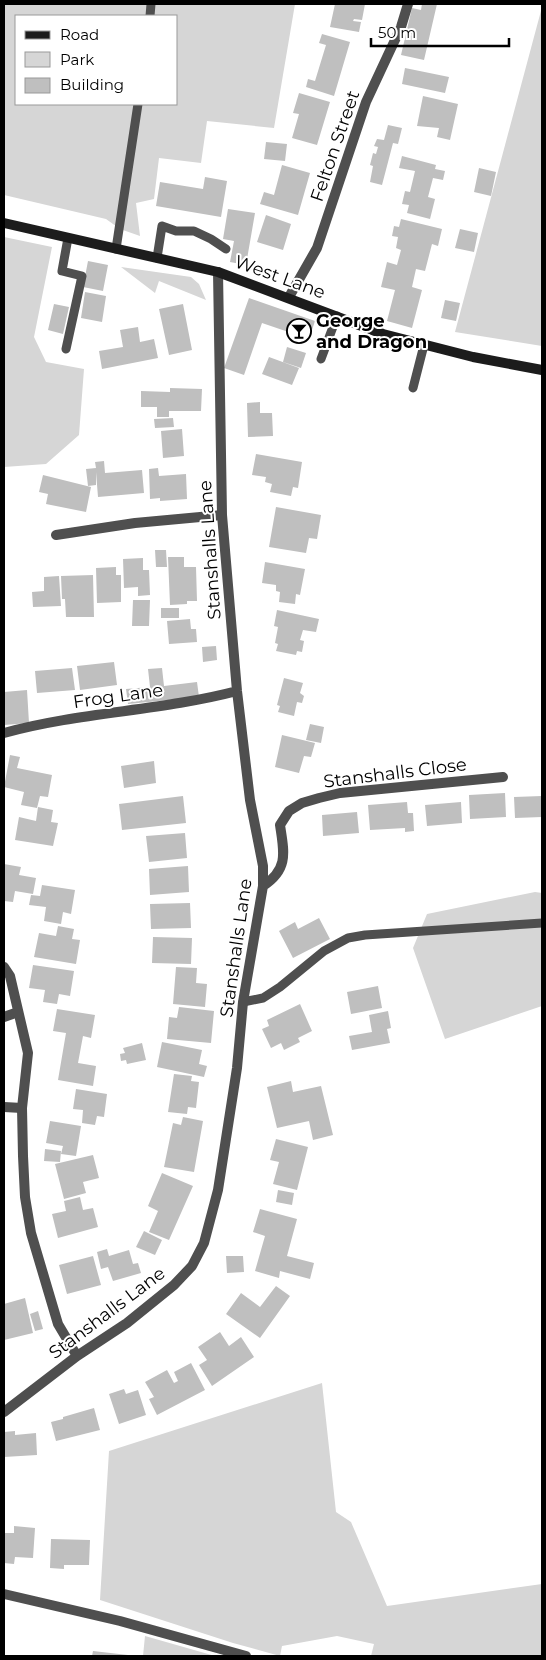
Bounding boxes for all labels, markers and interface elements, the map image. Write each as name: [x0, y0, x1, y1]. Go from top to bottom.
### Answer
legend: [15, 15, 178, 105]
scale bar: [371, 15, 508, 47]
text: 50 m: [378, 23, 416, 42]
text: Road: [60, 25, 99, 44]
text: Park: [60, 50, 94, 69]
text: Building: [60, 75, 124, 94]
street label: Felton Street: [306, 87, 364, 205]
street label: West Lane: [232, 250, 328, 304]
place label: George and Dragon: [316, 310, 427, 353]
bar icon: George and Dragon: [286, 318, 312, 344]
street label: Stanshalls Lane: [194, 479, 226, 621]
street label: Frog Lane: [72, 679, 165, 713]
street label: Stanshalls Close: [322, 753, 468, 793]
street label: Stanshalls Lane: [215, 877, 257, 1019]
street label: Stanshalls Lane: [45, 1262, 170, 1364]

